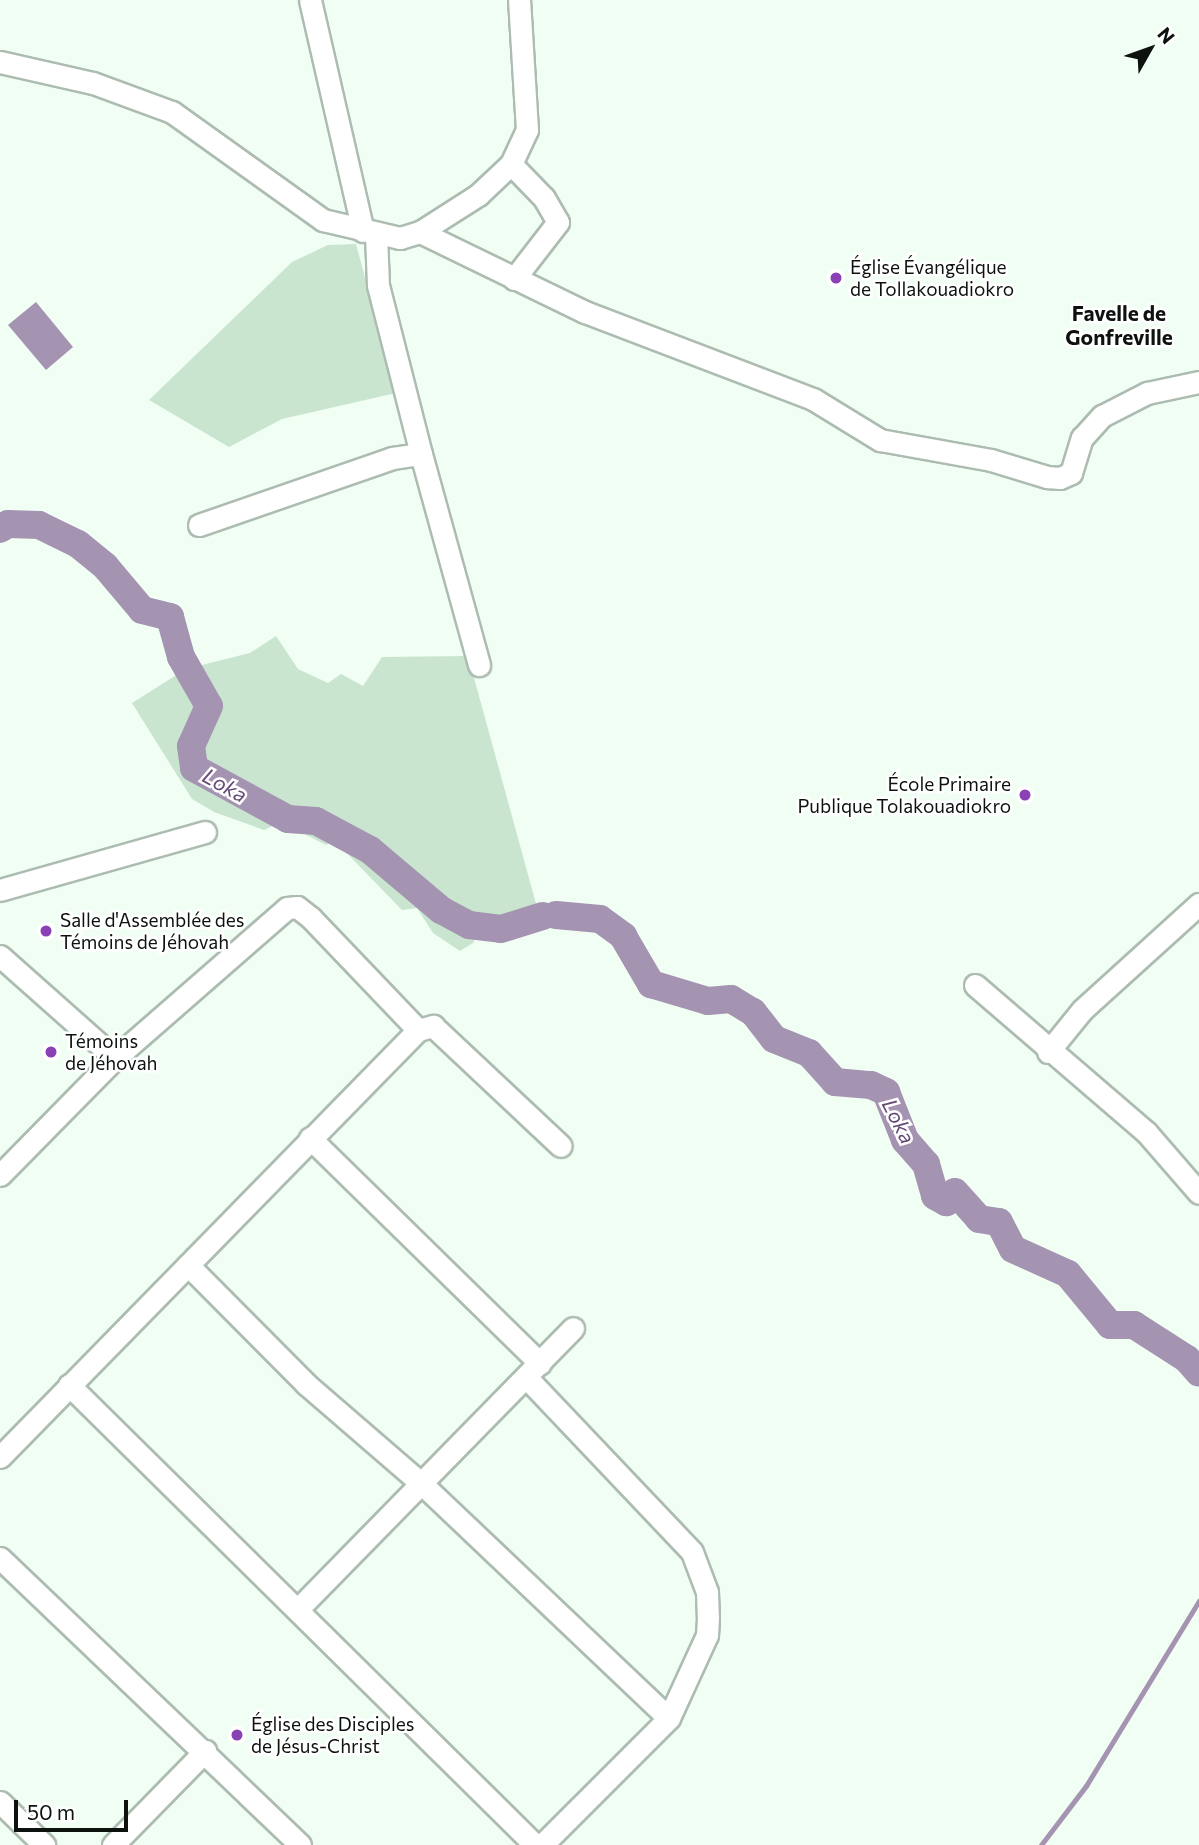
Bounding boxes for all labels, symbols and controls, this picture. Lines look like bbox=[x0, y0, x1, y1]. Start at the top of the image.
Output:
north arrow bbox=[1115, 14, 1185, 84]
text: N bbox=[1153, 22, 1180, 48]
place label: Église Évangélique de Tollakouadiokro bbox=[850, 256, 1014, 300]
marker: Église Évangélique de Tollakouadiokro bbox=[828, 270, 844, 286]
district label: Favelle de Gonfreville bbox=[1065, 300, 1173, 350]
water label: Loka bbox=[198, 763, 252, 807]
place label: École Primaire Publique Tolakouadiokro bbox=[797, 773, 1011, 817]
marker: École Primaire Publique Tolakouadiokro bbox=[1017, 787, 1033, 803]
place label: Salle d'Assemblée des Témoins de Jéhovah bbox=[60, 909, 245, 953]
marker: Salle d'Assemblée des Témoins de Jéhovah bbox=[38, 923, 54, 939]
place label: Témoins de Jéhovah bbox=[65, 1030, 157, 1074]
marker: Témoins de Jéhovah bbox=[43, 1044, 59, 1060]
water label: Loka bbox=[877, 1094, 921, 1148]
place label: Église des Disciples de Jésus-Christ bbox=[251, 1713, 414, 1757]
marker: Église des Disciples de Jésus-Christ bbox=[229, 1727, 245, 1743]
scale bar bbox=[18, 1786, 131, 1830]
text: 50 m bbox=[27, 1799, 75, 1824]

